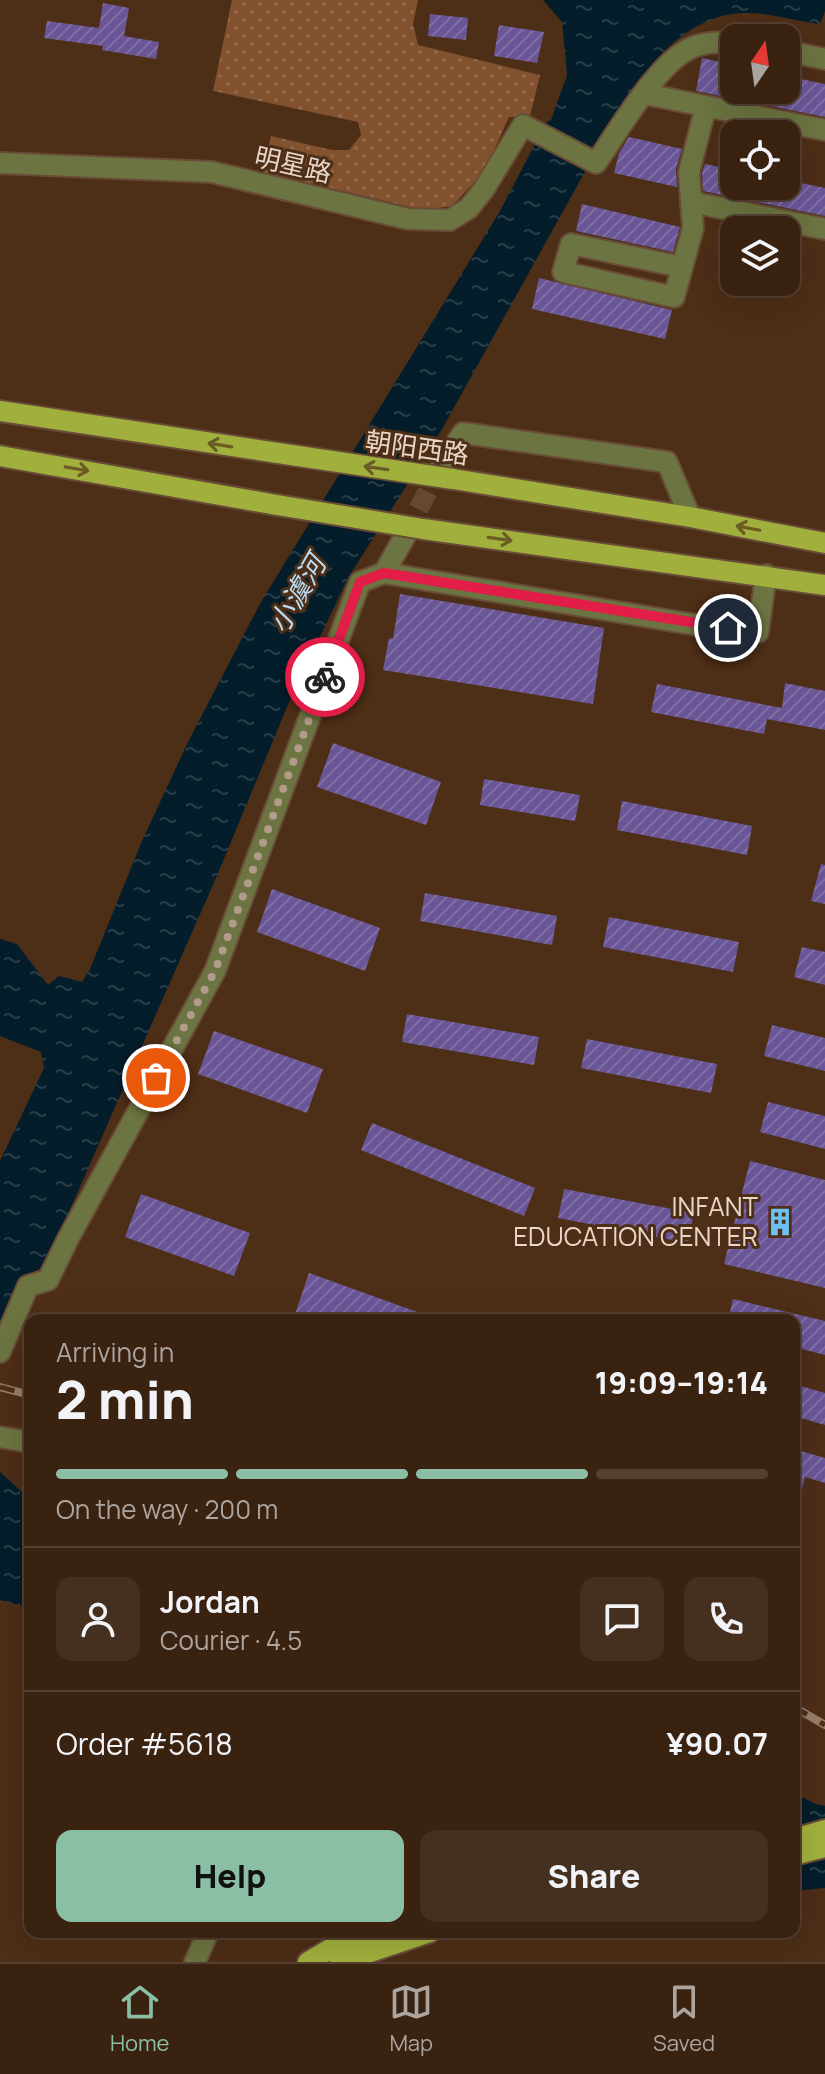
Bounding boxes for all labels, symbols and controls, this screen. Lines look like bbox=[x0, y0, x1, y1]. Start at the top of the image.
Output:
north arrow bbox=[720, 24, 800, 104]
map controls bbox=[720, 24, 800, 296]
button: locate bbox=[720, 120, 800, 200]
street label: 明星路 bbox=[251, 138, 335, 190]
button: layers bbox=[720, 216, 800, 296]
street label: 朝阳西路 bbox=[363, 422, 471, 472]
one-way arrow bbox=[208, 436, 234, 451]
one-way arrow bbox=[363, 460, 389, 475]
one-way arrow bbox=[64, 463, 89, 478]
one-way arrow bbox=[736, 520, 762, 535]
one-way arrow bbox=[487, 532, 512, 547]
water label: 小澞河 bbox=[259, 543, 336, 639]
pin bbox=[694, 594, 762, 662]
icon: home bbox=[706, 606, 750, 650]
courier bbox=[285, 637, 365, 717]
icon: bike bbox=[303, 655, 347, 699]
pin bbox=[122, 1044, 190, 1112]
icon: bag bbox=[134, 1056, 178, 1100]
place label: INFANT EDUCATION CENTER bbox=[513, 1188, 758, 1254]
building icon: INFANT EDUCATION CENTER bbox=[765, 1207, 795, 1237]
text: Arriving in bbox=[56, 1334, 174, 1370]
text: 19:09–19:14 bbox=[595, 1362, 768, 1403]
text: 2 min bbox=[56, 1364, 194, 1435]
text: On the way · 200 m bbox=[56, 1491, 278, 1527]
button: person bbox=[56, 1577, 140, 1661]
button: chat bbox=[580, 1577, 664, 1661]
button: phone bbox=[684, 1577, 768, 1661]
text: Jordan bbox=[160, 1581, 260, 1622]
text: Courier · 4.5 bbox=[160, 1622, 302, 1658]
text: Order #5618 bbox=[56, 1723, 233, 1764]
text: ¥90.07 bbox=[666, 1723, 768, 1764]
button: Help bbox=[56, 1830, 404, 1922]
button: Share bbox=[420, 1830, 768, 1922]
tab: Home bbox=[110, 1980, 169, 2058]
tab: Map bbox=[389, 1980, 433, 2058]
tab: Saved bbox=[653, 1980, 715, 2058]

